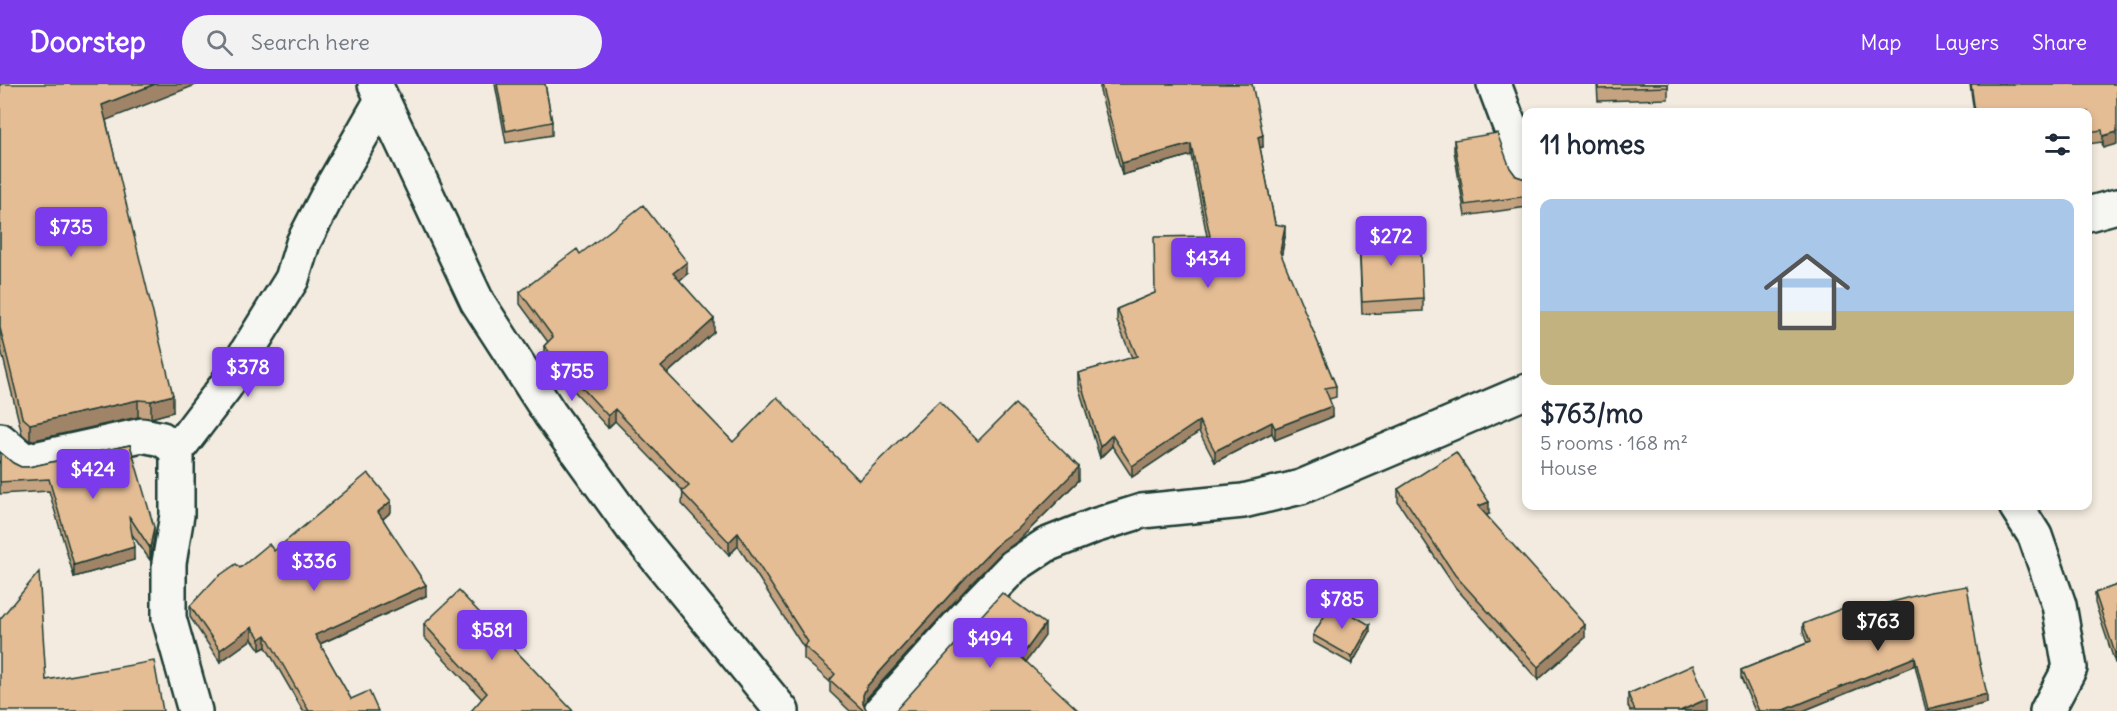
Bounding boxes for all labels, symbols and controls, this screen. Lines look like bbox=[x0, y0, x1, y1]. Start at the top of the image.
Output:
search box bbox=[182, 15, 602, 69]
text: Doorstep bbox=[30, 24, 146, 60]
icon: search bbox=[203, 26, 236, 59]
text: Search here bbox=[251, 28, 370, 56]
text: Map bbox=[1861, 29, 1901, 56]
text: Layers bbox=[1934, 29, 1999, 56]
text: Share bbox=[2032, 29, 2087, 56]
text: 11 homes bbox=[1540, 128, 1645, 161]
icon: filters bbox=[2041, 128, 2074, 161]
pin: $735 bbox=[35, 207, 107, 258]
text: $735 bbox=[49, 214, 93, 239]
pin: $272 bbox=[1355, 216, 1427, 267]
text: $272 bbox=[1370, 223, 1412, 248]
pin: $434 bbox=[1172, 238, 1244, 289]
icon: home bbox=[1753, 238, 1861, 346]
text: $434 bbox=[1185, 245, 1231, 270]
pin: $378 bbox=[212, 347, 284, 398]
pin: $755 bbox=[536, 351, 608, 402]
text: $378 bbox=[226, 354, 270, 379]
text: $755 bbox=[550, 358, 594, 383]
text: $763/mo bbox=[1540, 397, 1643, 430]
text: 5 rooms · 168 m² bbox=[1540, 430, 1688, 455]
pin: $424 bbox=[57, 449, 129, 500]
text: House bbox=[1540, 455, 1597, 480]
text: $424 bbox=[71, 456, 115, 481]
pin: $336 bbox=[278, 541, 350, 592]
text: $336 bbox=[291, 548, 337, 573]
pin: $785 bbox=[1306, 579, 1378, 630]
text: $785 bbox=[1320, 586, 1364, 611]
pin: $763 bbox=[1842, 601, 1914, 652]
text: $763 bbox=[1856, 608, 1900, 633]
pin: $581 bbox=[456, 610, 528, 661]
text: $581 bbox=[471, 617, 513, 642]
pin: $494 bbox=[954, 618, 1026, 669]
text: $494 bbox=[967, 625, 1013, 650]

